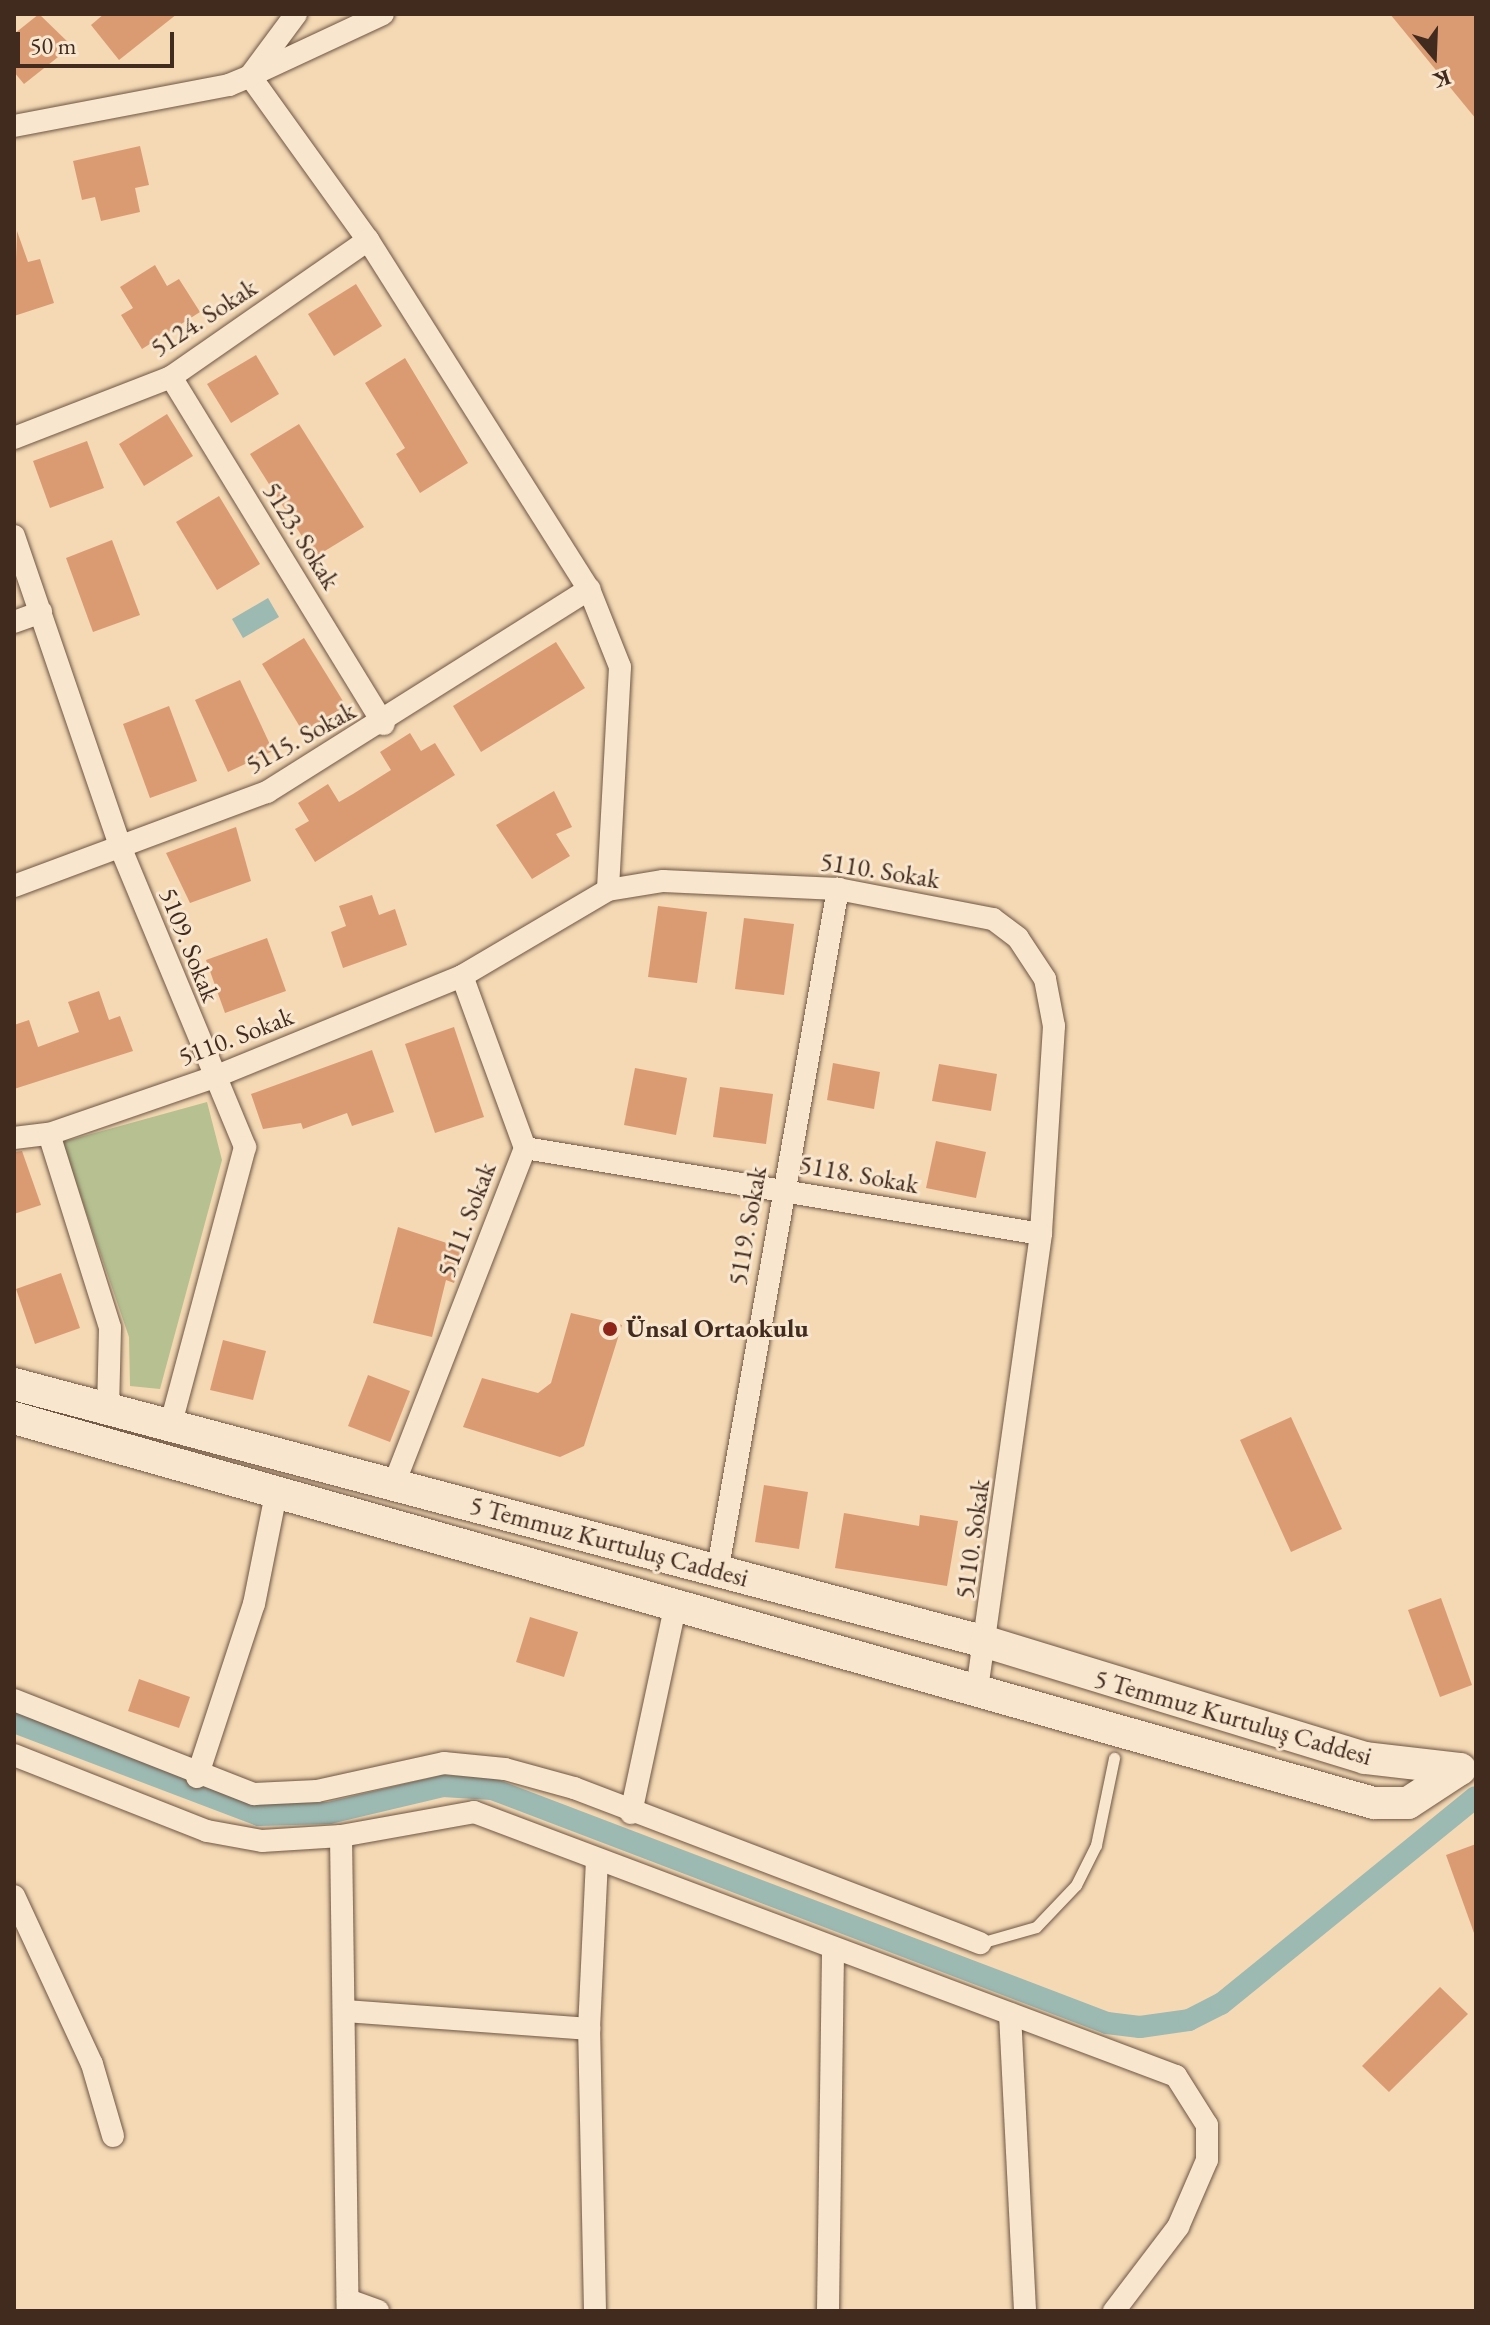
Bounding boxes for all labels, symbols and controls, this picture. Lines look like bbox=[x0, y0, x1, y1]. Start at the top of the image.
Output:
scale bar bbox=[20, 16, 178, 66]
north arrow bbox=[1394, 16, 1474, 96]
text: 50 m bbox=[30, 30, 77, 61]
text: K bbox=[1429, 63, 1455, 96]
street label: 5124. Sokak bbox=[145, 272, 263, 364]
street label: 5123. Sokak bbox=[256, 477, 346, 595]
street label: 5115. Sokak bbox=[241, 695, 361, 781]
street label: 5110. Sokak bbox=[818, 846, 942, 896]
street label: 5109. Sokak bbox=[152, 883, 226, 1007]
street label: 5110. Sokak bbox=[174, 1001, 298, 1073]
street label: 5118. Sokak bbox=[797, 1149, 921, 1201]
street label: 5111. Sokak bbox=[431, 1158, 503, 1282]
street label: 5119. Sokak bbox=[722, 1164, 774, 1288]
place label: Ünsal Ortaokulu bbox=[626, 1313, 808, 1345]
marker: Ünsal Ortaokulu bbox=[601, 1320, 619, 1338]
street label: 5110. Sokak bbox=[949, 1477, 997, 1601]
street label: 5 Temmuz Kurtuluş Caddesi bbox=[466, 1490, 752, 1594]
street label: 5 Temmuz Kurtuluş Caddesi bbox=[1091, 1663, 1375, 1773]

